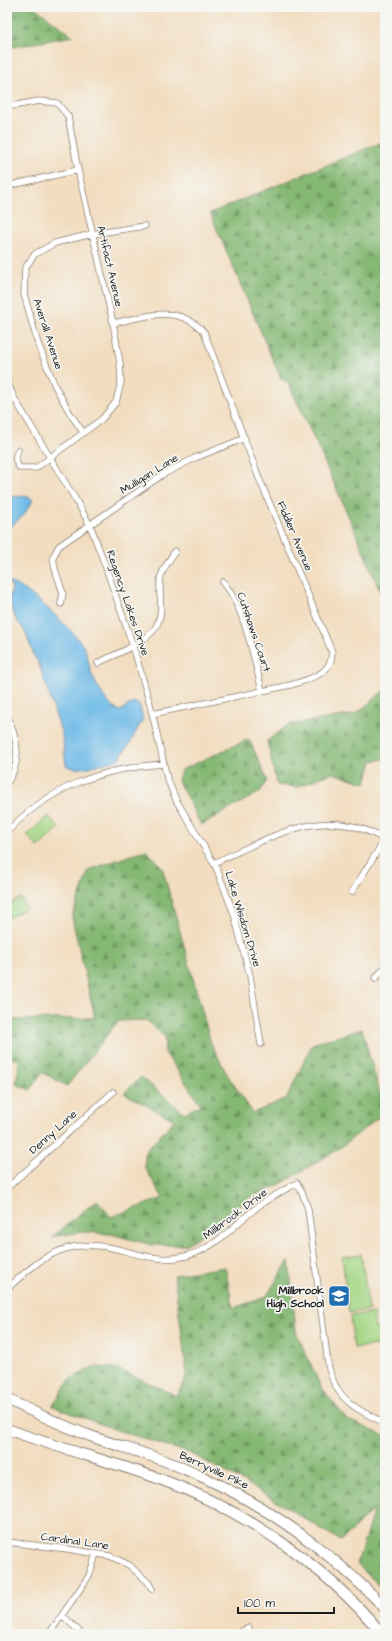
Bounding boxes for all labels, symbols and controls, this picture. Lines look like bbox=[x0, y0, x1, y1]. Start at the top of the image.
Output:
street label: Artifact Avenue bbox=[93, 224, 127, 308]
street label: Averall Avenue bbox=[29, 297, 67, 372]
street label: Mulligan Lane bbox=[117, 450, 181, 499]
street label: Fiddler Avenue bbox=[274, 499, 316, 573]
street label: Regency Lakes Drive bbox=[102, 548, 153, 658]
street label: Cutshaws Court bbox=[233, 590, 275, 674]
street label: Lake Wisdom Drive bbox=[221, 869, 265, 969]
street label: Denny Lane bbox=[26, 1107, 81, 1158]
street label: Millbrook Drive bbox=[200, 1185, 270, 1243]
place label: Millbrook High School bbox=[266, 1283, 324, 1313]
school or university icon: Millbrook High School bbox=[326, 1283, 352, 1309]
street label: Berryville Pike bbox=[177, 1447, 251, 1493]
street label: Cardinal Lane bbox=[40, 1529, 110, 1553]
scale bar bbox=[238, 1589, 334, 1615]
text: 100 m bbox=[244, 1595, 275, 1612]

